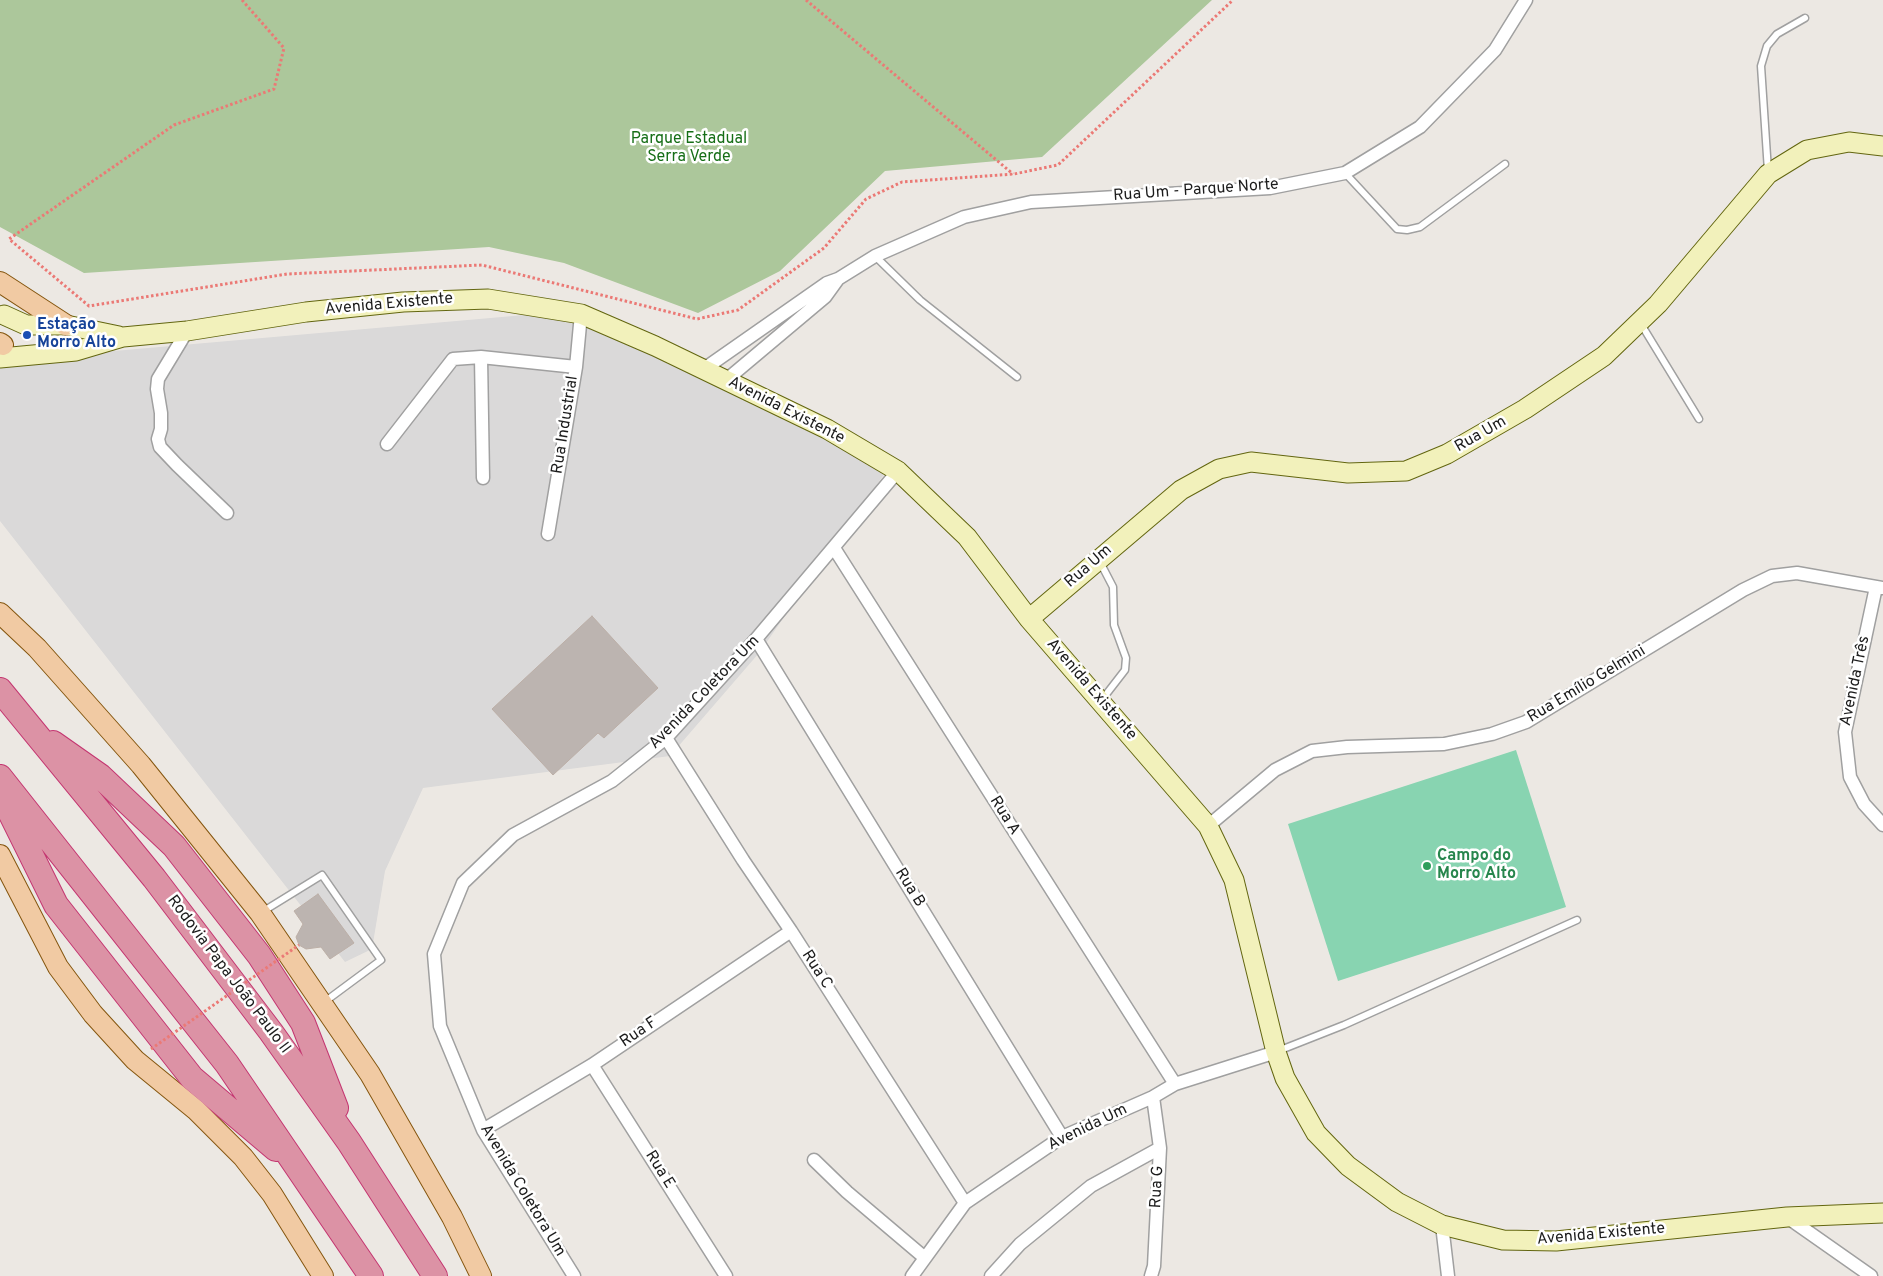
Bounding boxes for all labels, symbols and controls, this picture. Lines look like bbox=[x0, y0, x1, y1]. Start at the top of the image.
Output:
park label: Parque Estadual Serra Verde bbox=[631, 130, 747, 168]
street label: Rua Um - Parque Norte bbox=[1113, 176, 1279, 206]
street label: Avenida Existente bbox=[324, 290, 454, 320]
place label: Estação Morro Alto bbox=[37, 316, 116, 354]
marker: Estação Morro Alto bbox=[21, 329, 33, 341]
street label: Avenida Existente bbox=[724, 373, 848, 449]
street label: Rua Industrial bbox=[549, 375, 583, 475]
street label: Rua Um bbox=[1452, 413, 1510, 457]
street label: Rua Um bbox=[1061, 541, 1117, 593]
street label: Avenida Coletora Um bbox=[646, 632, 764, 754]
street label: Avenida Três bbox=[1837, 634, 1875, 728]
street label: Avenida Existente bbox=[1042, 635, 1140, 745]
street label: Rua Emílio Gelmini bbox=[1525, 642, 1649, 728]
street label: Rua A bbox=[985, 793, 1023, 839]
place label: Campo do Morro Alto bbox=[1437, 847, 1516, 885]
marker: Campo do Morro Alto bbox=[1421, 860, 1433, 872]
street label: Rua B bbox=[890, 865, 928, 911]
street label: Rodovia Papa João Paulo II bbox=[162, 892, 294, 1058]
street label: Rua C bbox=[796, 947, 836, 993]
street label: Rua F bbox=[617, 1014, 661, 1052]
street label: Avenida Um bbox=[1045, 1101, 1131, 1155]
street label: Avenida Coletora Um bbox=[475, 1122, 569, 1260]
street label: Rua E bbox=[640, 1147, 678, 1193]
street label: Rua G bbox=[1147, 1165, 1169, 1209]
street label: Avenida Existente bbox=[1536, 1220, 1666, 1250]

